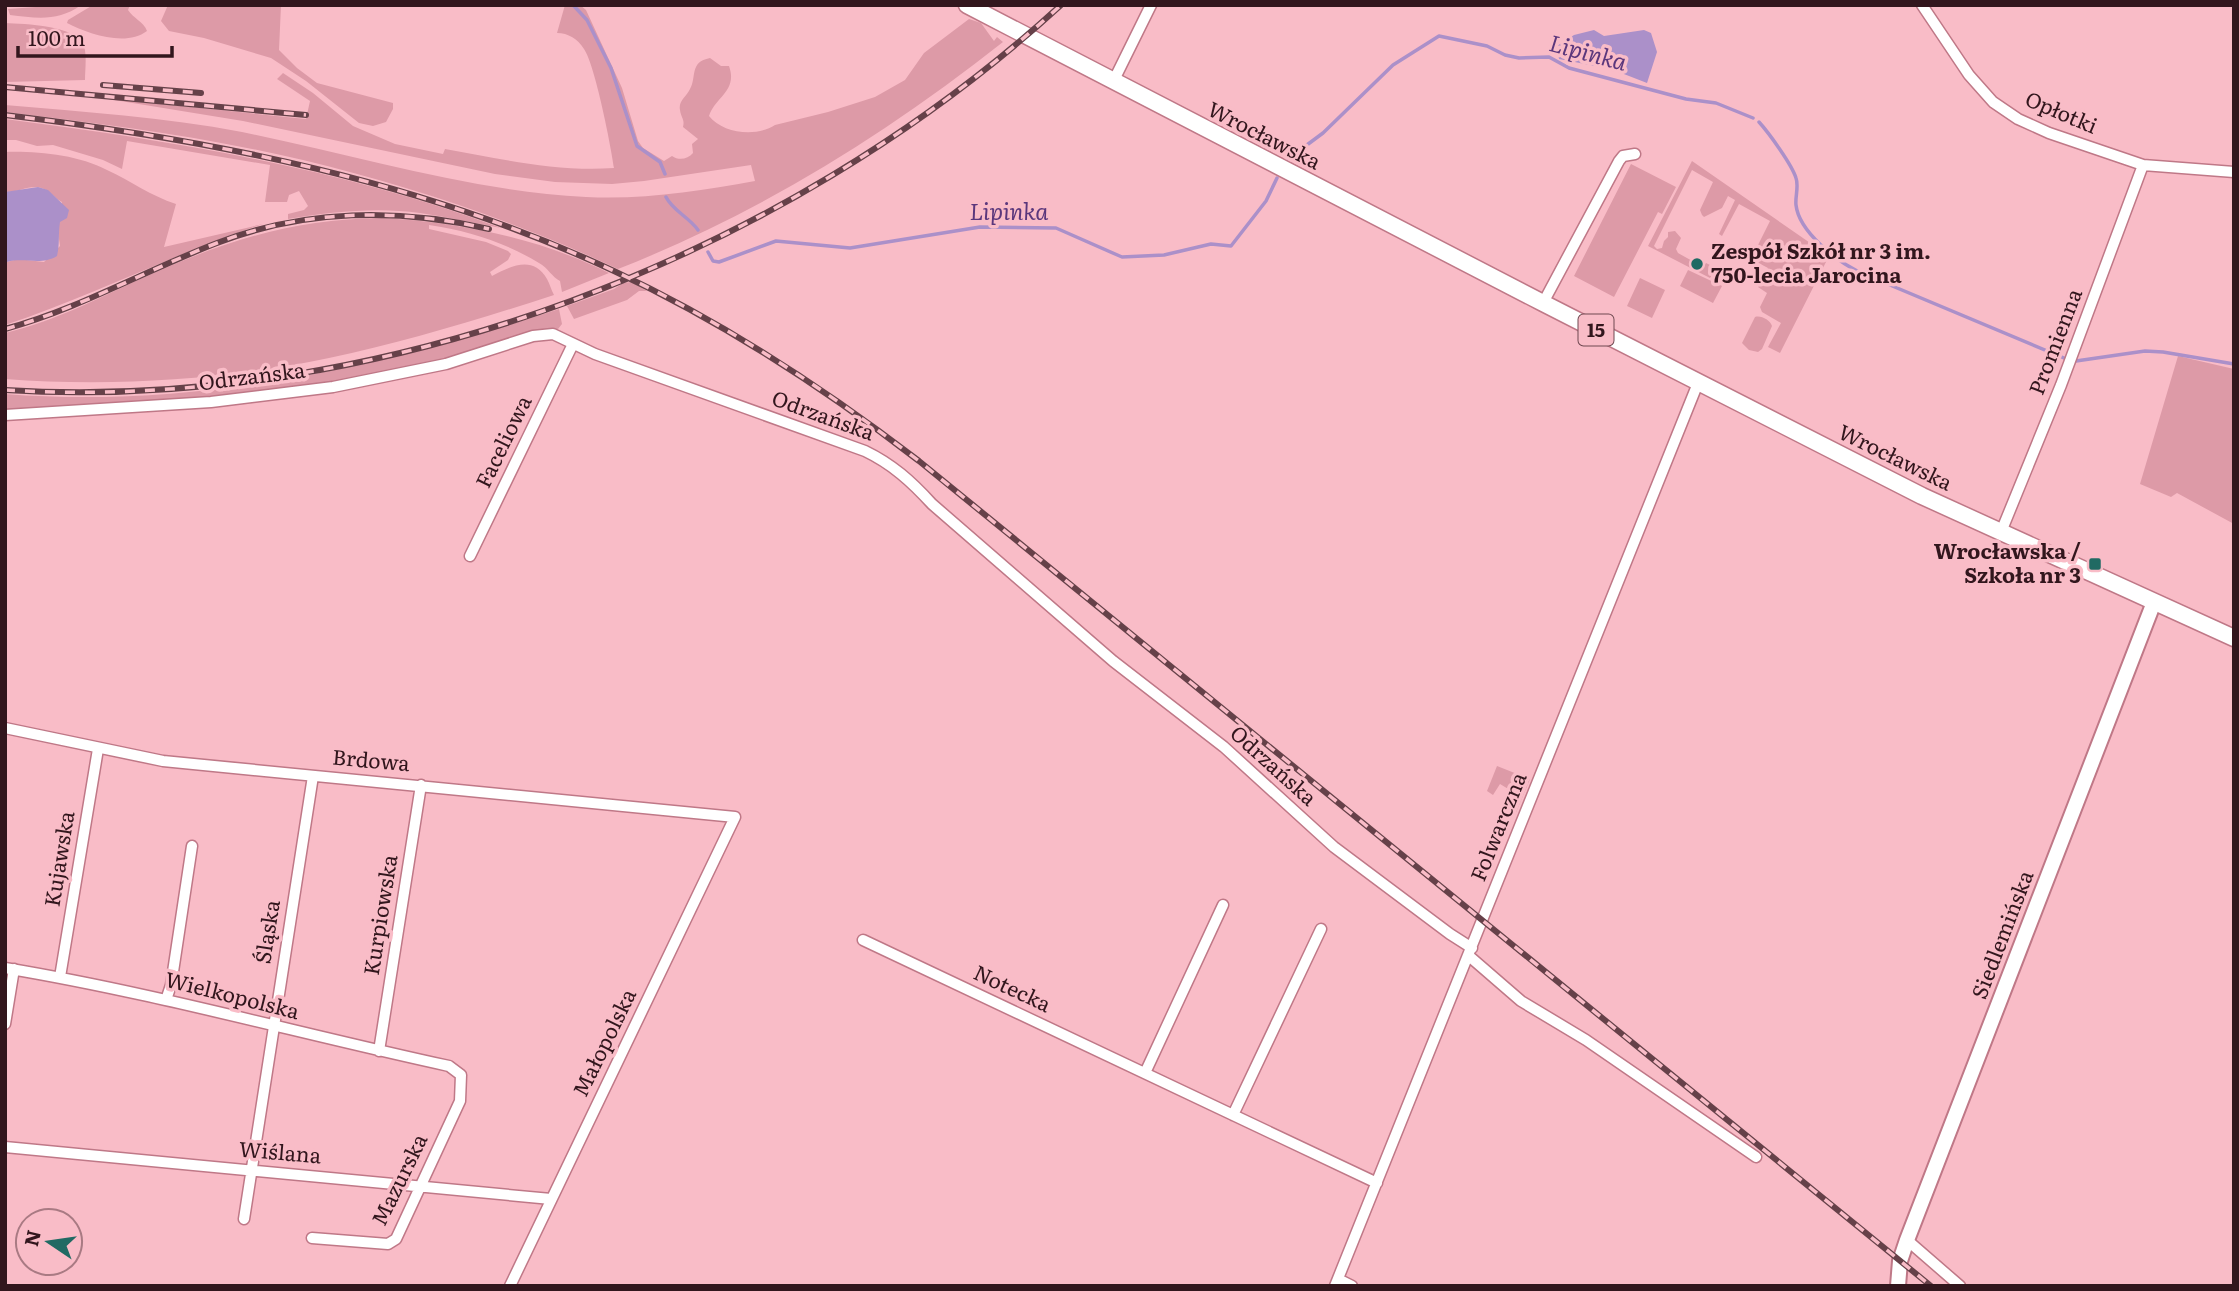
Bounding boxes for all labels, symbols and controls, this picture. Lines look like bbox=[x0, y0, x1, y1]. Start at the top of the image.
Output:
scale bar bbox=[18, 14, 172, 58]
text: 100 m bbox=[28, 21, 85, 52]
water label: Lipinka bbox=[1546, 24, 1631, 78]
street label: Opłotki bbox=[2021, 82, 2103, 140]
street label: Wrocławska bbox=[1203, 92, 1328, 176]
water label: Lipinka bbox=[970, 193, 1048, 227]
place label: Zespół Szkół nr 3 im. 750-lecia Jarocina bbox=[1711, 234, 1931, 289]
marker: Zespół Szkół nr 3 im. 750-lecia Jarocina bbox=[1689, 256, 1705, 272]
street label: Promienna bbox=[2019, 283, 2088, 399]
road number: 15 bbox=[1578, 314, 1614, 346]
street label: Odrzańska bbox=[197, 353, 307, 396]
street label: Odrzańska bbox=[768, 381, 880, 447]
street label: Faceliowa bbox=[466, 389, 538, 492]
street label: Wrocławska bbox=[1834, 415, 1959, 497]
place label: Wrocławska / Szkoła nr 3 bbox=[1934, 534, 2081, 589]
marker: Wrocławska / Szkoła nr 3 bbox=[2087, 556, 2103, 572]
street label: Odrzańska bbox=[1224, 717, 1325, 812]
street label: Brdowa bbox=[331, 740, 412, 777]
street label: Folwarczna bbox=[1461, 766, 1533, 885]
street label: Kujawska bbox=[35, 808, 80, 909]
street label: Kurpiowska bbox=[354, 851, 403, 977]
street label: Siedlemińska bbox=[1962, 865, 2040, 1003]
street label: Śląska bbox=[245, 897, 286, 966]
street label: Notecka bbox=[969, 955, 1057, 1018]
street label: Wielkopolska bbox=[162, 962, 304, 1025]
street label: Małopolska bbox=[563, 982, 643, 1101]
street label: Mazurska bbox=[362, 1127, 434, 1230]
street label: Wiślana bbox=[238, 1131, 323, 1170]
north arrow bbox=[14, 1207, 84, 1277]
text: N bbox=[16, 1227, 47, 1249]

